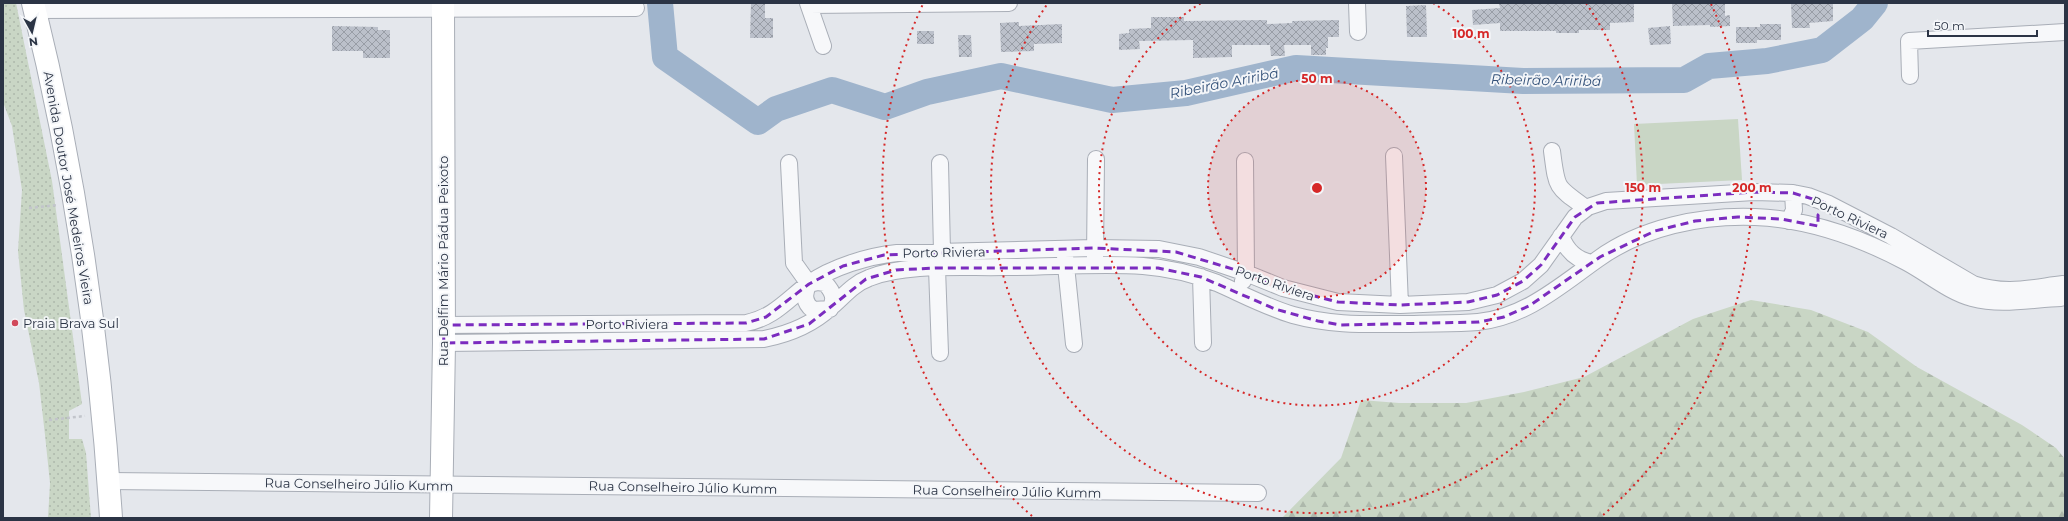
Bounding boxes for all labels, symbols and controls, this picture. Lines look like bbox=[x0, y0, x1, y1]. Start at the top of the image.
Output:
north arrow bbox=[12, 12, 52, 52]
scale bar bbox=[1928, 12, 2037, 38]
text: 50 m bbox=[1934, 18, 1965, 33]
text: 100 m bbox=[1453, 26, 1489, 41]
text: N bbox=[28, 34, 39, 49]
water label: Ribeirão Ariribá bbox=[1168, 64, 1280, 102]
street label: Avenida Doutor José Medeiros Vieira bbox=[41, 70, 97, 306]
water label: Ribeirão Ariribá bbox=[1491, 70, 1601, 90]
text: 50 m bbox=[1301, 71, 1333, 86]
street label: Rua Delfim Mário Pádua Peixoto bbox=[435, 156, 451, 366]
text: 150 m bbox=[1625, 180, 1661, 195]
text: 200 m bbox=[1732, 180, 1772, 195]
centre of rings bbox=[1310, 181, 1324, 195]
street label: Porto Riviera bbox=[1809, 192, 1891, 242]
street label: Porto Riviera bbox=[902, 243, 986, 261]
street label: Porto Riviera bbox=[1233, 262, 1317, 304]
place label: Praia Brava Sul bbox=[23, 315, 119, 331]
street label: Porto Riviera bbox=[586, 316, 668, 332]
marker: Praia Brava Sul bbox=[10, 318, 20, 328]
street label: Rua Conselheiro Júlio Kumm bbox=[265, 474, 453, 494]
street label: Rua Conselheiro Júlio Kumm bbox=[589, 477, 777, 497]
street label: Rua Conselheiro Júlio Kumm bbox=[913, 481, 1101, 501]

